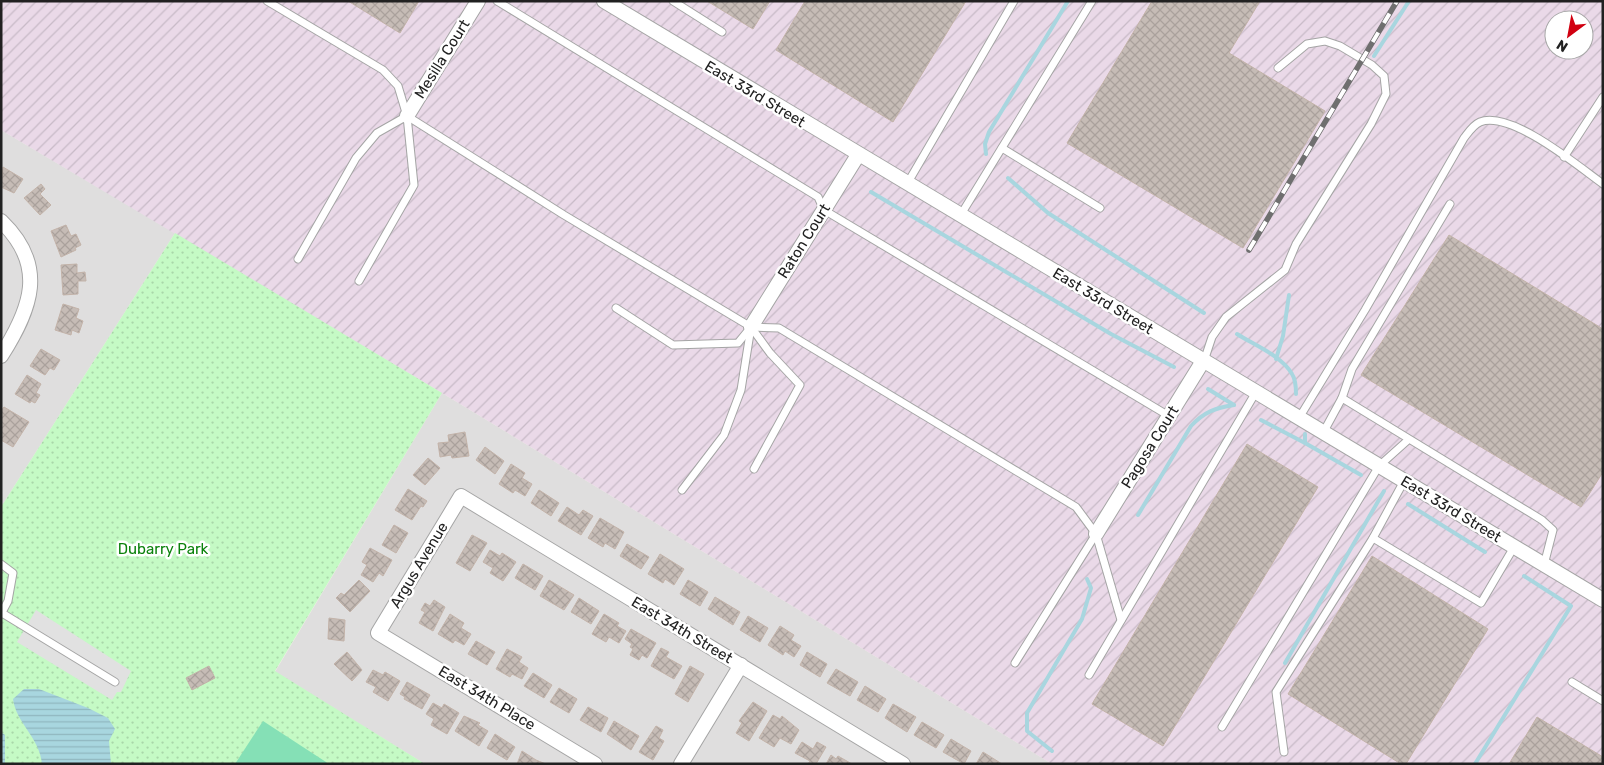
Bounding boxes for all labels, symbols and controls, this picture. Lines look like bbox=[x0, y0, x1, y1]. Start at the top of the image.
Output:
north arrow bbox=[1544, 10, 1594, 60]
street label: Mesilla Court bbox=[411, 16, 474, 102]
text: N bbox=[1554, 36, 1571, 55]
street label: East 33rd Street bbox=[701, 57, 809, 131]
street label: Raton Court bbox=[774, 200, 834, 282]
street label: East 33rd Street bbox=[1049, 264, 1157, 338]
street label: Pagosa Court bbox=[1117, 402, 1183, 492]
street label: East 33rd Street bbox=[1397, 472, 1505, 546]
street label: Argus Avenue bbox=[386, 519, 452, 611]
park label: Dubarry Park bbox=[118, 540, 209, 558]
street label: East 34th Street bbox=[628, 593, 736, 667]
street label: East 34th Place bbox=[435, 662, 539, 734]

